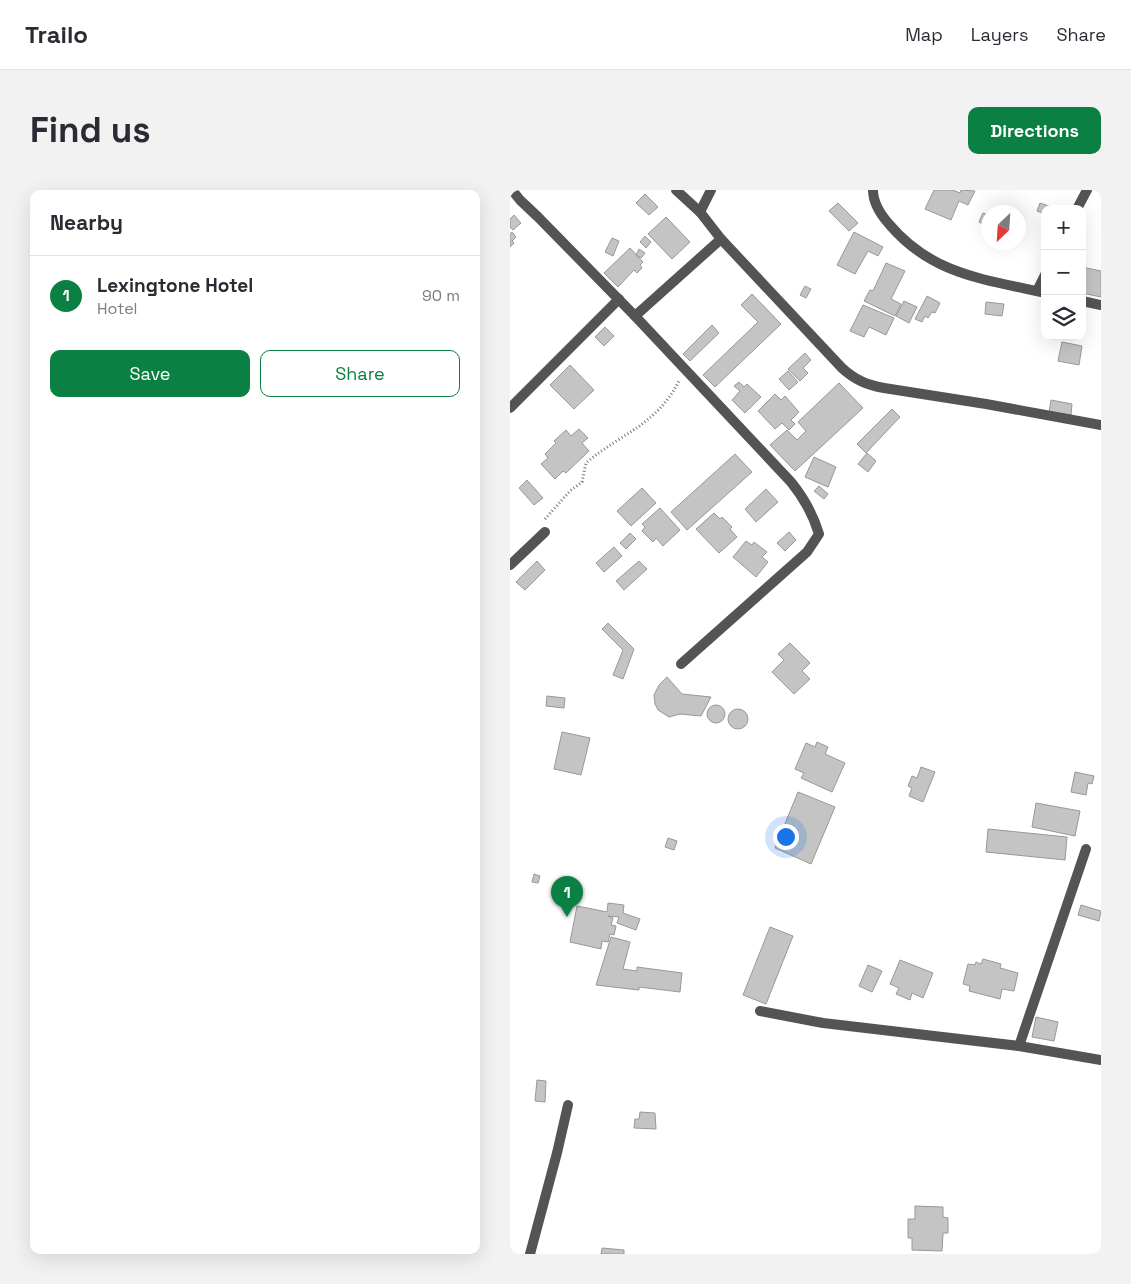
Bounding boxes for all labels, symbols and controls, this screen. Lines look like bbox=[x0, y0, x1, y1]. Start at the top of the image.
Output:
text: Trailo bbox=[25, 19, 88, 50]
text: Map bbox=[905, 23, 943, 46]
text: Layers bbox=[971, 23, 1028, 46]
text: Share bbox=[1056, 23, 1106, 46]
button: Directions bbox=[968, 107, 1101, 154]
text: Find us bbox=[30, 108, 151, 152]
north arrow bbox=[981, 205, 1026, 250]
map controls bbox=[1041, 205, 1086, 340]
button: + bbox=[1041, 205, 1086, 250]
text: Nearby bbox=[50, 209, 123, 236]
button: − bbox=[1041, 250, 1086, 295]
text: Lexingtone Hotel bbox=[97, 273, 253, 298]
text: 1 bbox=[62, 285, 70, 306]
text: 90 m bbox=[422, 285, 460, 306]
button: layers bbox=[1041, 295, 1086, 340]
text: Hotel bbox=[97, 298, 138, 319]
button: Save bbox=[50, 350, 250, 397]
button: Share bbox=[260, 350, 460, 397]
your location bbox=[773, 824, 799, 850]
pin: 1 bbox=[551, 876, 583, 917]

